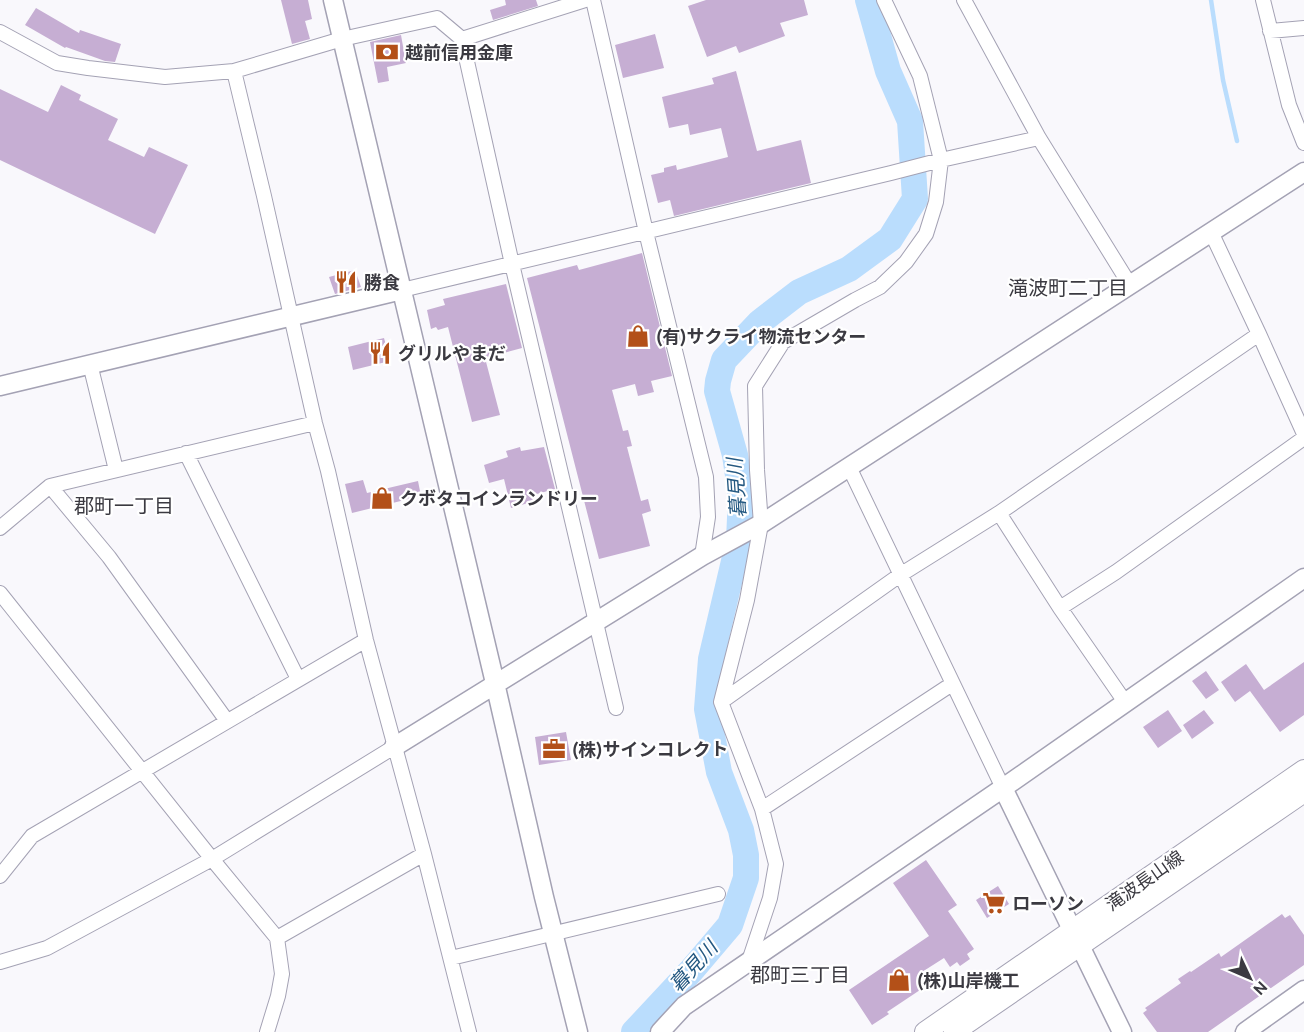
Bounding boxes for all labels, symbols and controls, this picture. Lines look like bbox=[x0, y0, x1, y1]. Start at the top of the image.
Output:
bank icon: 越前信用金庫 bbox=[374, 39, 400, 65]
place label: 越前信用金庫 bbox=[405, 42, 513, 62]
restaurant icon: 勝食 bbox=[333, 269, 359, 295]
place label: 勝食 bbox=[364, 272, 400, 292]
district label: 滝波町二丁目 bbox=[1008, 276, 1128, 299]
shop icon: (有)サクライ物流センター bbox=[625, 323, 651, 349]
place label: (有)サクライ物流センター bbox=[656, 326, 866, 347]
restaurant icon: グリルやまだ bbox=[367, 340, 393, 366]
place label: グリルやまだ bbox=[398, 343, 506, 363]
water label: 暮見川 bbox=[722, 455, 750, 519]
shop icon: クボタコインランドリー bbox=[369, 485, 395, 511]
place label: クボタコインランドリー bbox=[400, 488, 598, 508]
district label: 郡町一丁目 bbox=[74, 494, 174, 517]
office icon: (株)サインコレクト bbox=[541, 736, 567, 762]
place label: (株)サインコレクト bbox=[572, 739, 728, 760]
street label: 滝波長山線 bbox=[1101, 846, 1187, 914]
supermarket icon: ローソン bbox=[981, 890, 1007, 916]
place label: ローソン bbox=[1012, 893, 1084, 913]
water label: 暮見川 bbox=[664, 935, 723, 996]
north arrow bbox=[1220, 948, 1280, 1008]
district label: 郡町三丁目 bbox=[750, 963, 850, 986]
shop icon: (株)山岸機工 bbox=[886, 967, 912, 993]
place label: (株)山岸機工 bbox=[917, 970, 1019, 991]
text: N bbox=[1250, 978, 1271, 999]

